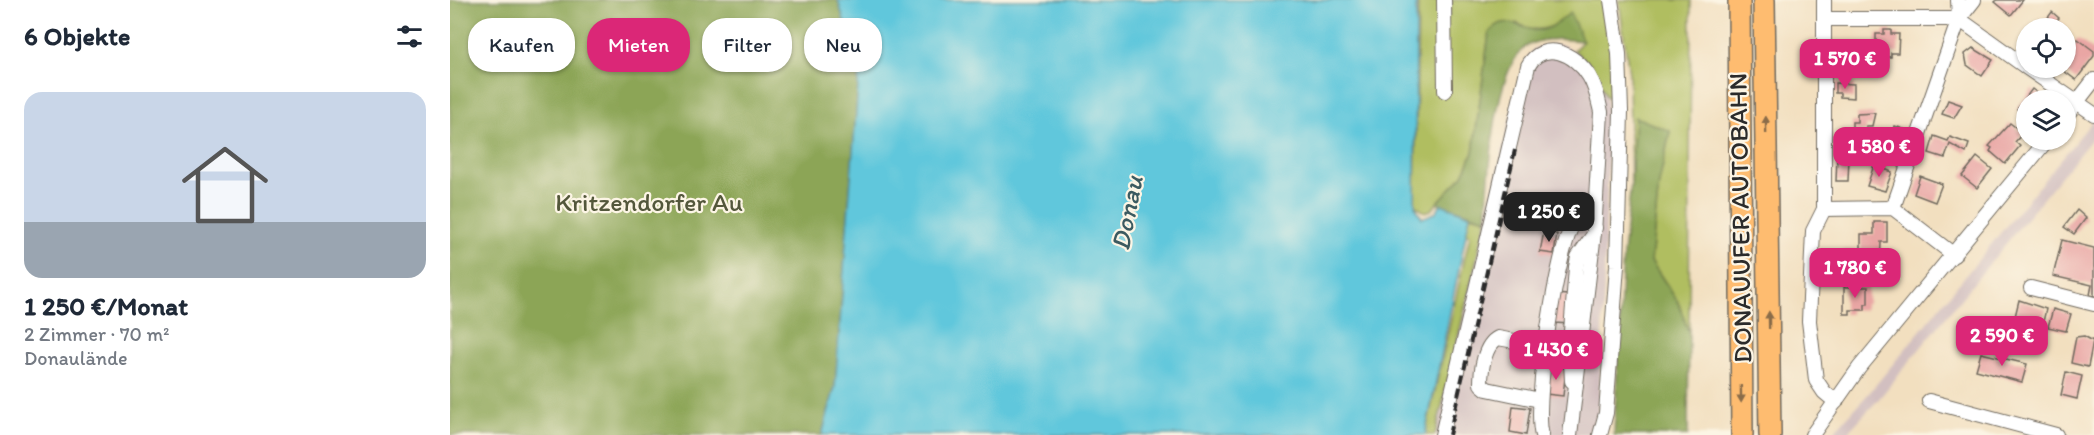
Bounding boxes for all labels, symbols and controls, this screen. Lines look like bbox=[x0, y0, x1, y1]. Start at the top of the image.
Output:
chip: Kaufen bbox=[468, 18, 575, 72]
chip: Mieten bbox=[587, 18, 690, 72]
chip: Filter bbox=[702, 18, 792, 72]
chip: Neu bbox=[804, 18, 882, 72]
map controls bbox=[2016, 18, 2076, 150]
button: locate bbox=[2016, 18, 2076, 78]
text: 6 Objekte bbox=[24, 20, 130, 52]
icon: filters bbox=[393, 20, 426, 53]
pin: 1 570 € bbox=[1790, 39, 1900, 90]
text: 1 570 € bbox=[1814, 46, 1876, 70]
street label: DONAUUFER AUTOBAHN bbox=[1721, 72, 1759, 364]
button: layers bbox=[2016, 90, 2076, 150]
one-way arrow bbox=[1761, 115, 1771, 134]
pin: 1 580 € bbox=[1824, 127, 1934, 178]
icon: home bbox=[171, 131, 279, 239]
text: 1 580 € bbox=[1847, 134, 1911, 158]
water label: Donau bbox=[1103, 172, 1150, 253]
park label: Kritzendorfer Au bbox=[555, 186, 743, 218]
pin: 1 250 € bbox=[1494, 192, 1604, 243]
text: 1 250 € bbox=[1517, 199, 1581, 223]
pin: 1 780 € bbox=[1800, 248, 1910, 299]
text: 1 780 € bbox=[1824, 255, 1886, 279]
text: 1 250 €/Monat bbox=[24, 290, 188, 322]
one-way arrow bbox=[1764, 310, 1774, 329]
pin: 2 590 € bbox=[1947, 316, 2057, 367]
text: 2 Zimmer · 70 m² bbox=[24, 322, 169, 346]
text: 2 590 € bbox=[1970, 323, 2034, 347]
pin: 1 430 € bbox=[1501, 330, 1611, 381]
text: 1 430 € bbox=[1524, 337, 1588, 361]
text: Donaulände bbox=[24, 346, 128, 370]
one-way arrow bbox=[1737, 385, 1746, 404]

